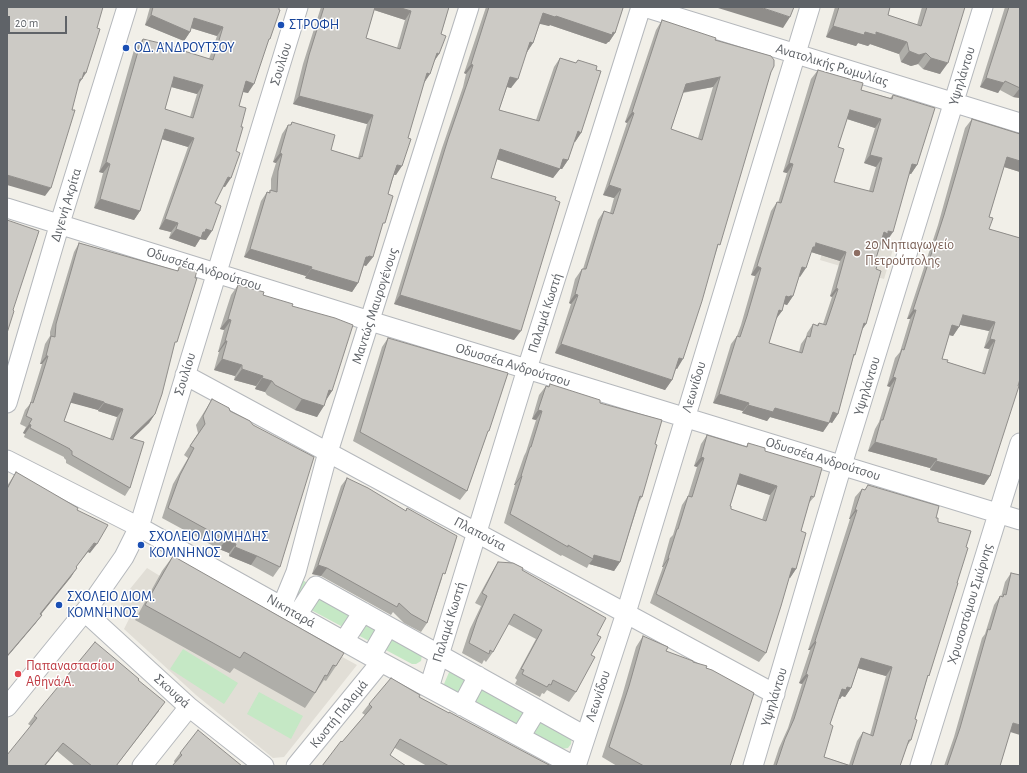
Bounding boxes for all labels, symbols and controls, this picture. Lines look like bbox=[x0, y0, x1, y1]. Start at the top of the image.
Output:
scale bar bbox=[10, 8, 69, 34]
text: 20 m bbox=[15, 17, 38, 29]
place label: ΣΤΡΟΦΗ bbox=[289, 17, 339, 33]
marker: ΣΤΡΟΦΗ bbox=[276, 20, 286, 30]
place label: ΟΔ. ΑΝΔΡΟΥΤΣΟΥ bbox=[134, 40, 235, 56]
street label: Ανατολικής Ρωμυλίας bbox=[774, 40, 890, 90]
street label: Σουλίου bbox=[267, 41, 295, 87]
marker: ΟΔ. ΑΝΔΡΟΥΤΣΟΥ bbox=[121, 43, 131, 53]
street label: Υψηλάντου bbox=[945, 45, 979, 107]
street label: Διγενή Ακρίτα bbox=[47, 166, 85, 244]
place label: 20 Νηπιαγωγείο Πετρούπολης bbox=[865, 237, 954, 270]
street label: Οδυσσέα Ανδρούτσου bbox=[145, 244, 263, 294]
street label: Μαντώς Μαυρογένους bbox=[348, 246, 402, 366]
marker: 20 Νηπιαγωγείο Πετρούπολης bbox=[852, 248, 862, 258]
street label: Παλαμά Κωστή bbox=[524, 271, 566, 355]
street label: Οδυσσέα Ανδρούτσου bbox=[454, 340, 572, 390]
street label: Σουλίου bbox=[171, 351, 199, 397]
street label: Υψηλάντου bbox=[850, 355, 884, 417]
street label: Λεωνίδου bbox=[678, 359, 710, 415]
street label: Οδυσσέα Ανδρούτσου bbox=[764, 434, 882, 484]
street label: Πλαπούτα bbox=[451, 513, 509, 555]
place label: ΣΧΟΛΕΙΟ ΔΙΟΜΗΔΗΣ ΚΟΜΝΗΝΟΣ bbox=[149, 529, 268, 562]
marker: ΣΧΟΛΕΙΟ ΔΙΟΜΗΔΗΣ ΚΟΜΝΗΝΟΣ bbox=[136, 540, 146, 550]
street label: Χρυσοστόμου Σμύρνης bbox=[944, 542, 996, 666]
street label: Παλαμά Κωστή bbox=[429, 580, 469, 664]
place label: ΣΧΟΛΕΙΟ ΔΙΟΜ. ΚΟΜΝΗΝΟΣ bbox=[67, 589, 155, 622]
street label: Νικηταρά bbox=[264, 590, 318, 632]
marker: ΣΧΟΛΕΙΟ ΔΙΟΜ. ΚΟΜΝΗΝΟΣ bbox=[54, 600, 64, 610]
place label: Παπαναστασίου Αθηνά Α. bbox=[26, 658, 115, 690]
street label: Υψηλάντου bbox=[757, 666, 791, 728]
street label: Λεωνίδου bbox=[582, 668, 614, 724]
marker: Παπαναστασίου Αθηνά Α. bbox=[13, 669, 23, 679]
street label: Σκουφά bbox=[150, 670, 194, 712]
street label: Κωστή Παλαμά bbox=[306, 676, 372, 752]

